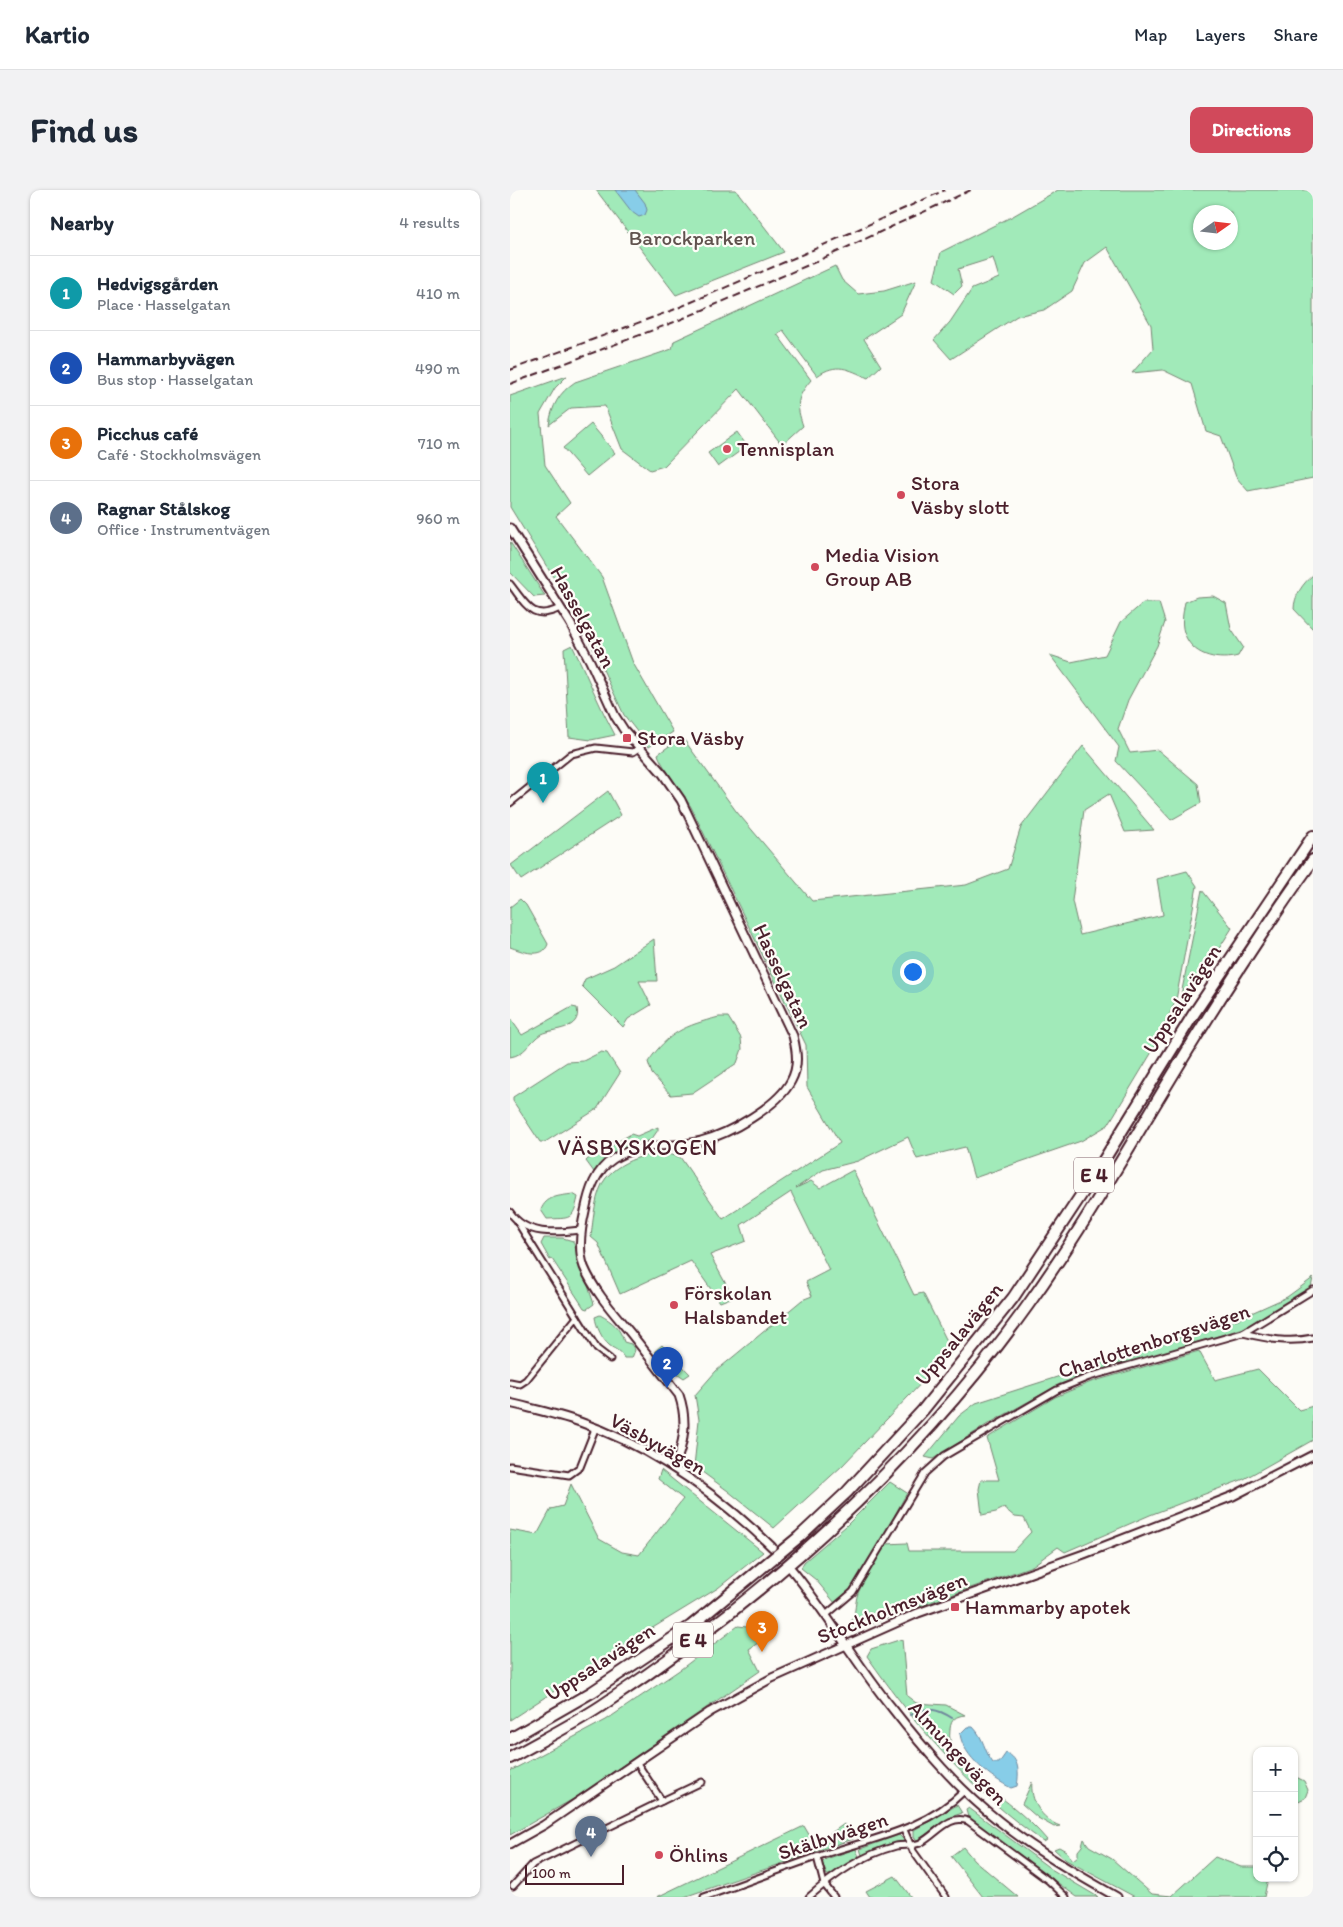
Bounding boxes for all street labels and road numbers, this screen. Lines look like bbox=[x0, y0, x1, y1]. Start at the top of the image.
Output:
street label: Hasselgatan bbox=[545, 562, 622, 672]
street label: Hasselgatan bbox=[748, 920, 819, 1032]
street label: Uppsalavägen bbox=[1137, 939, 1226, 1058]
road number: E 4 bbox=[1074, 1158, 1114, 1192]
street label: Uppsalavägen bbox=[909, 1277, 1008, 1390]
street label: Charlottenborgsvägen bbox=[1055, 1298, 1253, 1383]
street label: Väsbyvägen bbox=[606, 1407, 711, 1480]
street label: Stockholmsvägen bbox=[813, 1566, 970, 1649]
street label: Uppsalavägen bbox=[540, 1617, 659, 1706]
road number: E 4 bbox=[673, 1622, 713, 1658]
street label: Almungevägen bbox=[904, 1695, 1013, 1810]
street label: Skälbyvägen bbox=[775, 1806, 891, 1865]

